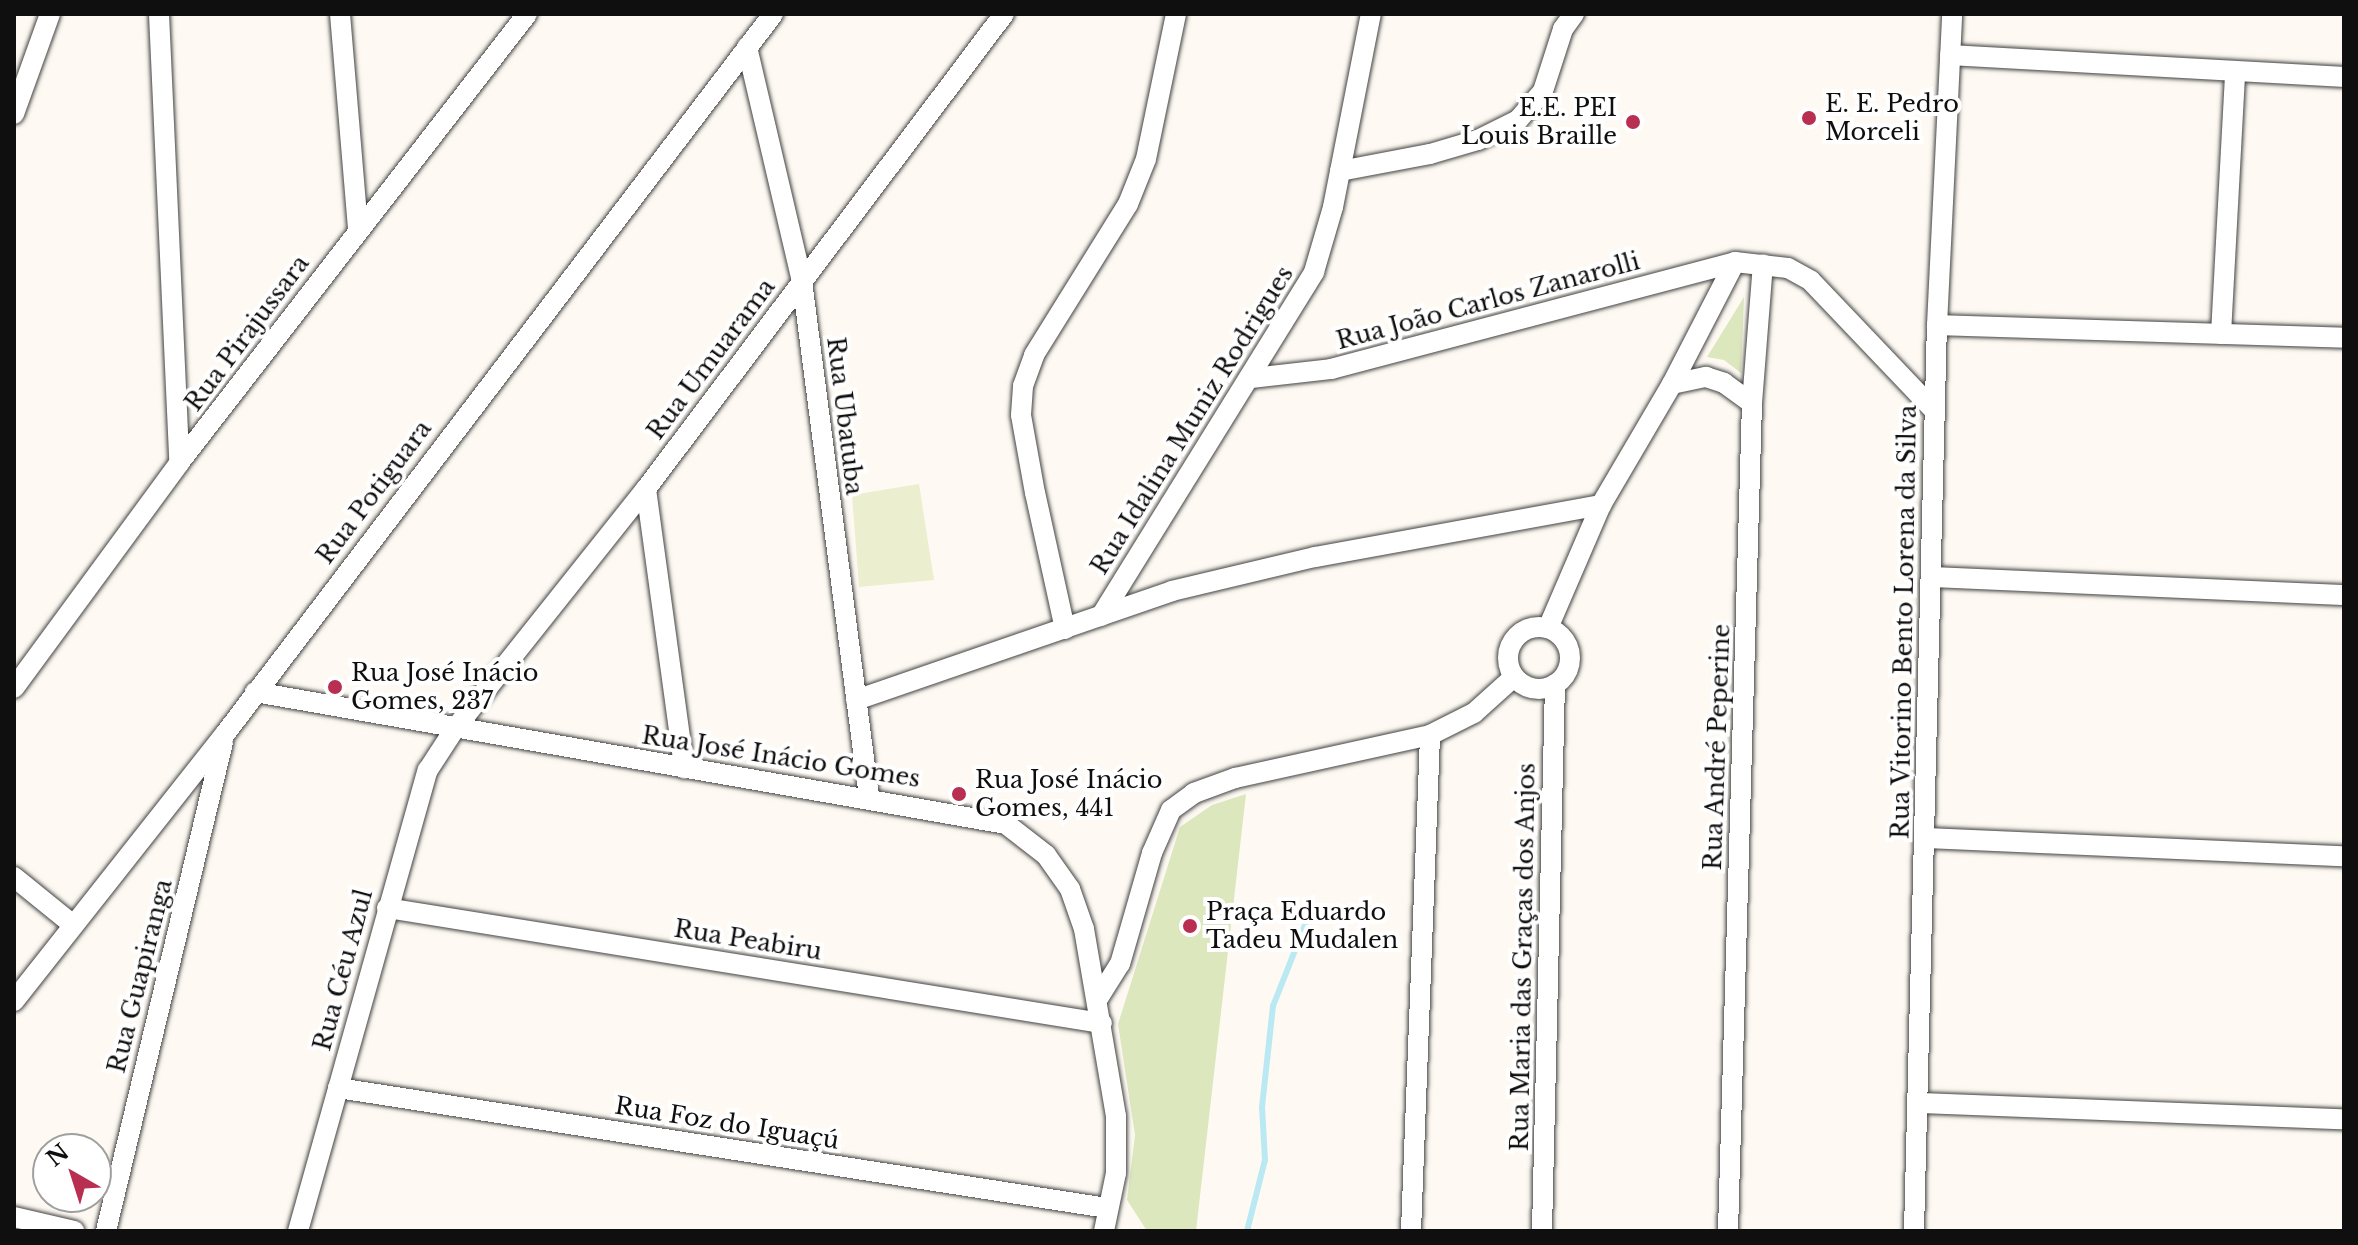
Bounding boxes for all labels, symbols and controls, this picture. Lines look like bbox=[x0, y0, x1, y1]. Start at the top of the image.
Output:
place label: E. E. Pedro Morceli bbox=[1825, 90, 1959, 146]
place label: E.E. PEI Louis Braille bbox=[1461, 94, 1617, 150]
marker: E. E. Pedro Morceli bbox=[1800, 109, 1818, 127]
marker: E.E. PEI Louis Braille bbox=[1624, 113, 1642, 131]
street label: Rua João Carlos Zanarolli bbox=[1333, 247, 1643, 355]
street label: Rua Pirajussara bbox=[179, 249, 315, 417]
street label: Rua Idalina Muniz Rodrigues bbox=[1085, 260, 1299, 580]
street label: Rua Umuarama bbox=[641, 273, 781, 445]
street label: Rua Ubatuba bbox=[821, 335, 869, 497]
street label: Rua Vitorino Bento Lorena da Silva bbox=[1886, 404, 1922, 840]
street label: Rua Potiguara bbox=[311, 414, 437, 570]
street label: Rua André Peperine bbox=[1698, 623, 1736, 871]
place label: Rua José Inácio Gomes, 237 bbox=[351, 659, 539, 715]
marker: Rua José Inácio Gomes, 237 bbox=[326, 678, 344, 696]
street label: Rua José Inácio Gomes bbox=[640, 721, 922, 793]
street label: Rua Maria das Graças dos Anjos bbox=[1505, 762, 1541, 1152]
place label: Rua José Inácio Gomes, 441 bbox=[975, 766, 1163, 822]
marker: Rua José Inácio Gomes, 441 bbox=[950, 785, 968, 803]
street label: Rua Guapiranga bbox=[102, 876, 178, 1076]
street label: Rua Céu Azul bbox=[307, 886, 379, 1054]
place label: Praça Eduardo Tadeu Mudalen bbox=[1206, 898, 1398, 954]
street label: Rua Peabiru bbox=[672, 914, 824, 966]
marker: Praça Eduardo Tadeu Mudalen bbox=[1181, 917, 1199, 935]
street label: Rua Foz do Iguaçú bbox=[613, 1091, 841, 1155]
north arrow bbox=[32, 1133, 112, 1213]
text: N bbox=[41, 1139, 74, 1173]

